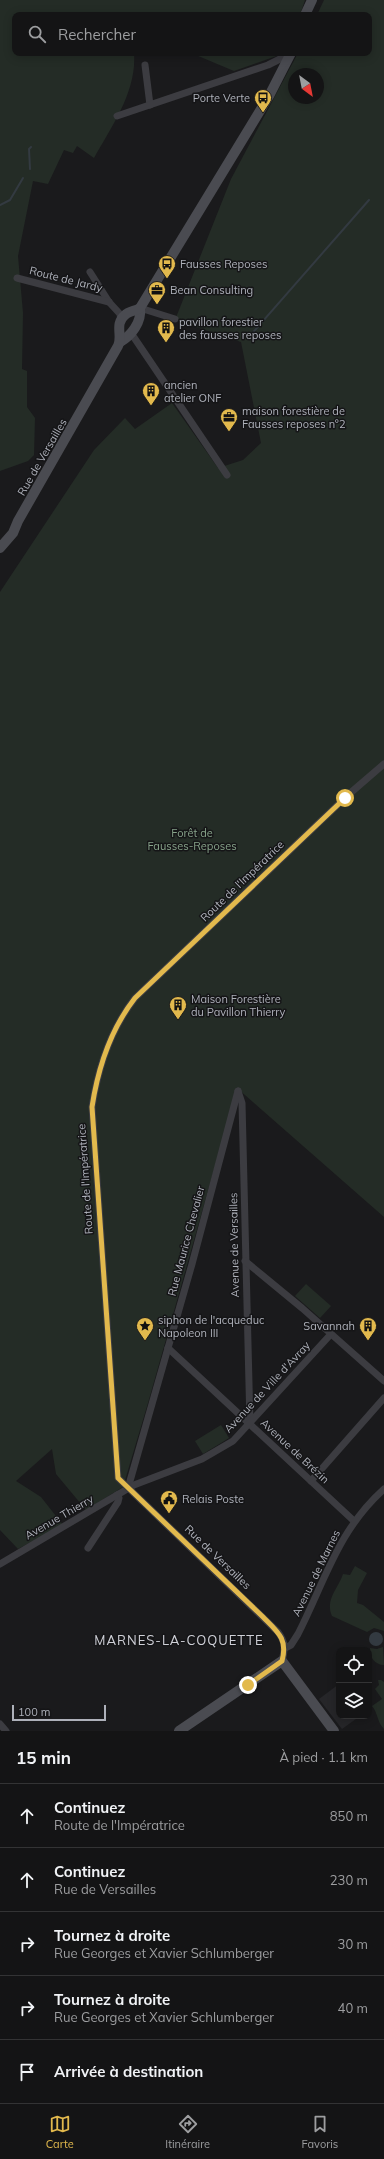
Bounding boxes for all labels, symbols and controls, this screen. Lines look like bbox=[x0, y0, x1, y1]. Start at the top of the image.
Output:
search box bbox=[12, 12, 372, 56]
icon: search bbox=[26, 23, 48, 45]
text: Rechercher bbox=[58, 25, 136, 44]
north arrow bbox=[288, 68, 324, 104]
bus stop icon: Porte Verte bbox=[253, 88, 273, 113]
place label: Porte Verte bbox=[193, 91, 250, 105]
bus stop icon: Fausses Reposes bbox=[157, 254, 177, 279]
place label: Fausses Reposes bbox=[180, 257, 267, 271]
street label: Route de Jardy bbox=[28, 263, 104, 295]
office icon: Bean Consulting bbox=[147, 280, 167, 305]
place label: Bean Consulting bbox=[170, 283, 253, 297]
place label: pavillon forestier des fausses reposes bbox=[179, 315, 281, 342]
building icon: pavillon forestier des fausses reposes bbox=[156, 318, 176, 343]
place label: ancien atelier ONF bbox=[164, 378, 221, 405]
building icon: ancien atelier ONF bbox=[141, 381, 161, 406]
place label: maison forestière de Fausses reposes n°2 bbox=[242, 404, 346, 431]
office icon: maison forestière de Fausses reposes n°2 bbox=[219, 407, 239, 432]
street label: Rue de Versailles bbox=[14, 416, 70, 498]
route start bbox=[336, 789, 354, 807]
park label: Forêt de Fausses-Reposes bbox=[147, 826, 237, 853]
street label: Route de l'Impératrice bbox=[197, 838, 287, 924]
place label: Maison Forestière du Pavillon Thierry bbox=[191, 992, 286, 1019]
building icon: Maison Forestière du Pavillon Thierry bbox=[168, 995, 188, 1020]
street label: Route de l'Impératrice bbox=[74, 1123, 96, 1235]
street label: Rue Maurice Chevalier bbox=[165, 1184, 207, 1298]
street label: Avenue de Versailles bbox=[226, 1192, 242, 1298]
place label: siphon de l'acqueduc Napoleon III bbox=[158, 1313, 265, 1340]
place icon: siphon de l'acqueduc Napoleon III bbox=[135, 1316, 155, 1341]
building icon: Savannah bbox=[358, 1316, 378, 1341]
place label: Savannah bbox=[303, 1319, 355, 1333]
street label: Avenue de Ville d'Avray bbox=[221, 1338, 313, 1436]
street label: Avenue de Brézin bbox=[258, 1416, 332, 1486]
public building icon: Relais Poste bbox=[159, 1489, 179, 1514]
street label: Avenue Thierry bbox=[22, 1492, 96, 1542]
place label: Relais Poste bbox=[182, 1492, 244, 1506]
street label: Rue de Versailles bbox=[182, 1522, 254, 1592]
street label: Avenue de Marnes bbox=[289, 1527, 343, 1619]
district label: MARNES-LA-COQUETTE bbox=[94, 1632, 264, 1648]
map controls bbox=[336, 1647, 372, 1719]
button: locate bbox=[336, 1647, 372, 1683]
route end bbox=[239, 1676, 257, 1694]
button: layers bbox=[336, 1683, 372, 1719]
scale bar bbox=[12, 1703, 106, 1722]
text: 100 m bbox=[18, 1705, 50, 1719]
text: 15 min bbox=[16, 1747, 71, 1768]
text: À pied · 1.1 km bbox=[279, 1749, 368, 1765]
text: Continuez bbox=[54, 1798, 125, 1817]
icon: ahead bbox=[16, 1805, 38, 1827]
text: 850 m bbox=[330, 1808, 368, 1824]
text: Route de l'Impératrice bbox=[54, 1817, 185, 1833]
text: Continuez bbox=[54, 1862, 125, 1881]
icon: ahead bbox=[16, 1869, 38, 1891]
text: 230 m bbox=[330, 1872, 368, 1888]
text: Rue de Versailles bbox=[54, 1881, 156, 1897]
text: Tournez à droite bbox=[54, 1926, 170, 1945]
icon: right bbox=[16, 1933, 38, 1955]
text: 30 m bbox=[338, 1936, 368, 1952]
text: Rue Georges et Xavier Schlumberger bbox=[54, 1945, 274, 1961]
text: Tournez à droite bbox=[54, 1990, 170, 2009]
icon: right bbox=[16, 1997, 38, 2019]
text: 40 m bbox=[338, 2000, 368, 2016]
text: Rue Georges et Xavier Schlumberger bbox=[54, 2009, 274, 2025]
icon: arrive bbox=[16, 2061, 38, 2083]
text: Arrivée à destination bbox=[54, 2062, 203, 2081]
tab: Carte bbox=[46, 2113, 74, 2151]
tab: Itinéraire bbox=[165, 2113, 210, 2151]
tab: Favoris bbox=[302, 2113, 338, 2151]

